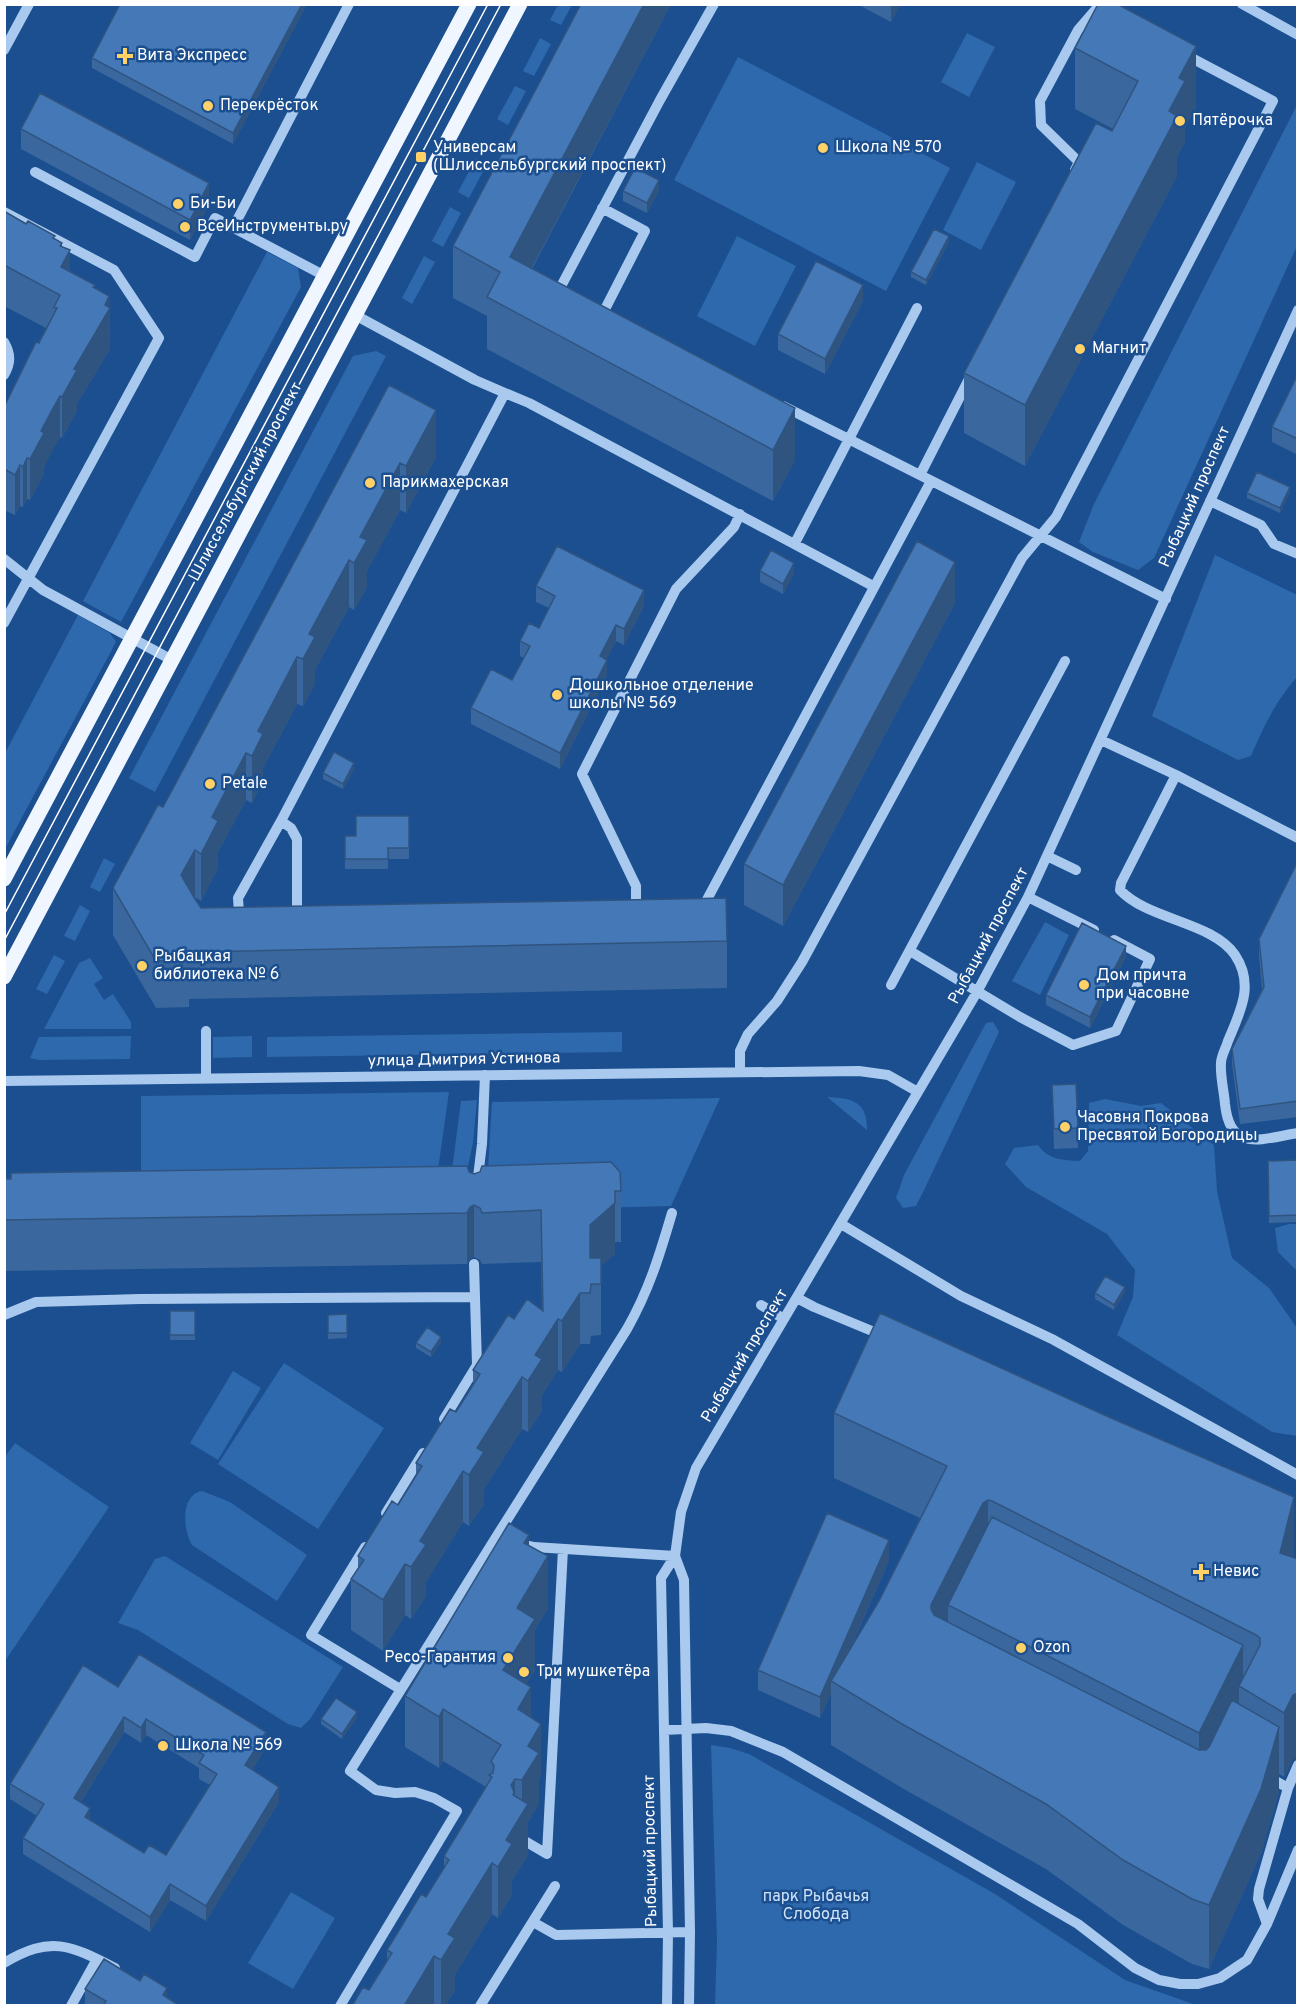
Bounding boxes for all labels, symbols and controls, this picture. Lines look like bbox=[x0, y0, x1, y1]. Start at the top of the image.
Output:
place label: Вита Экспресс bbox=[137, 46, 247, 66]
marker: Вита Экспресс bbox=[118, 49, 132, 63]
place label: Перекрёсток bbox=[220, 96, 319, 116]
marker: Перекрёсток bbox=[201, 99, 215, 113]
place label: Пятёрочка bbox=[1192, 111, 1273, 131]
marker: Пятёрочка bbox=[1173, 114, 1187, 128]
place label: Универсам (Шлиссельбургский проспект) bbox=[433, 138, 667, 176]
place label: Школа № 570 bbox=[835, 138, 942, 158]
marker: Школа № 570 bbox=[816, 141, 830, 155]
marker: Универсам (Шлиссельбургский проспект) bbox=[414, 150, 428, 164]
place label: Би-Би bbox=[190, 194, 236, 214]
marker: Би-Би bbox=[171, 197, 185, 211]
place label: ВсеИнструменты.ру bbox=[197, 217, 348, 237]
marker: ВсеИнструменты.ру bbox=[178, 220, 192, 234]
place label: Магнит bbox=[1092, 339, 1146, 359]
marker: Магнит bbox=[1073, 342, 1087, 356]
street label: Шлиссельбургский проспект bbox=[185, 379, 307, 585]
street label: Рыбацкий проспект bbox=[1155, 423, 1235, 571]
place label: Парикмахерская bbox=[382, 473, 509, 493]
marker: Парикмахерская bbox=[363, 476, 377, 490]
place label: Дошкольное отделение школы № 569 bbox=[569, 676, 754, 714]
marker: Дошкольное отделение школы № 569 bbox=[550, 688, 564, 702]
place label: Petale bbox=[222, 774, 268, 794]
marker: Petale bbox=[203, 777, 217, 791]
street label: Рыбацкий проспект bbox=[944, 864, 1034, 1008]
place label: Рыбацкая библиотека № 6 bbox=[154, 947, 279, 985]
marker: Рыбацкая библиотека № 6 bbox=[135, 959, 149, 973]
place label: Дом причта при часовне bbox=[1096, 966, 1190, 1004]
marker: Дом причта при часовне bbox=[1077, 978, 1091, 992]
street label: улица Дмитрия Устинова bbox=[368, 1048, 560, 1072]
place label: Часовня Покрова Пресвятой Богородицы bbox=[1077, 1108, 1257, 1146]
marker: Часовня Покрова Пресвятой Богородицы bbox=[1058, 1120, 1072, 1134]
street label: Рыбацкий проспект bbox=[697, 1286, 793, 1426]
place label: Невис bbox=[1213, 1562, 1259, 1582]
marker: Невис bbox=[1194, 1565, 1208, 1579]
place label: Ozon bbox=[1033, 1638, 1070, 1658]
marker: Ozon bbox=[1014, 1641, 1028, 1655]
place label: Ресо-Гарантия bbox=[384, 1648, 496, 1668]
marker: Ресо-Гарантия bbox=[501, 1651, 515, 1665]
place label: Три мушкетёра bbox=[536, 1662, 650, 1682]
marker: Три мушкетёра bbox=[517, 1665, 531, 1679]
place label: Школа № 569 bbox=[175, 1736, 283, 1756]
marker: Школа № 569 bbox=[156, 1739, 170, 1753]
street label: Рыбацкий проспект bbox=[640, 1775, 662, 1927]
park label: парк Рыбачья Слобода bbox=[763, 1887, 869, 1925]

